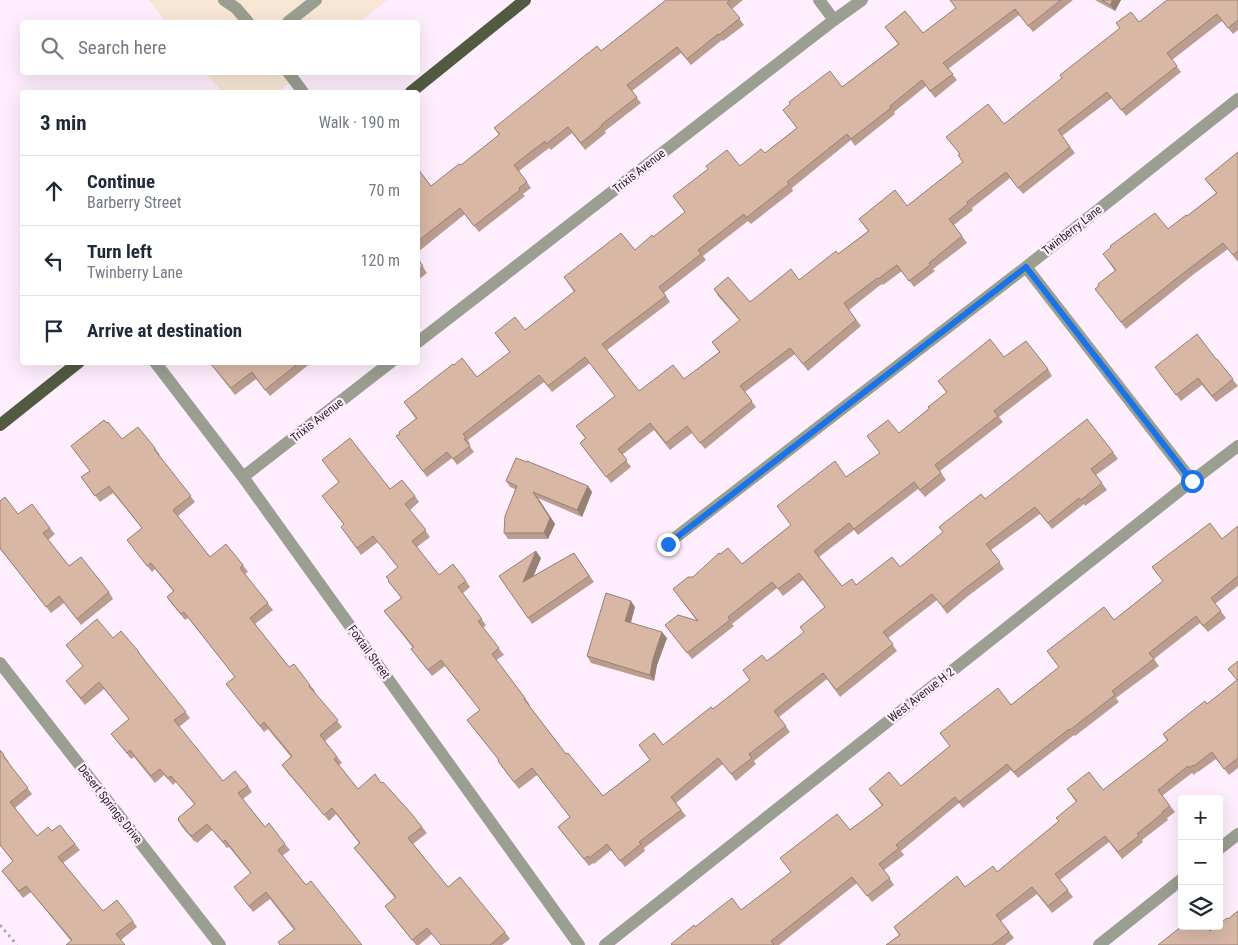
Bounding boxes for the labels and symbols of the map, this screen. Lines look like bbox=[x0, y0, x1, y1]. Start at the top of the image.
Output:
street label: Trixis Avenue bbox=[610, 146, 668, 196]
street label: Twinberry Lane bbox=[1039, 202, 1105, 258]
street label: Trixis Avenue bbox=[288, 395, 346, 445]
route start bbox=[1181, 470, 1204, 493]
route end bbox=[657, 533, 680, 556]
street label: Foxtail Street bbox=[345, 623, 393, 682]
street label: West Avenue H 2 bbox=[885, 665, 957, 725]
street label: Desert Springs Drive bbox=[75, 762, 145, 847]

